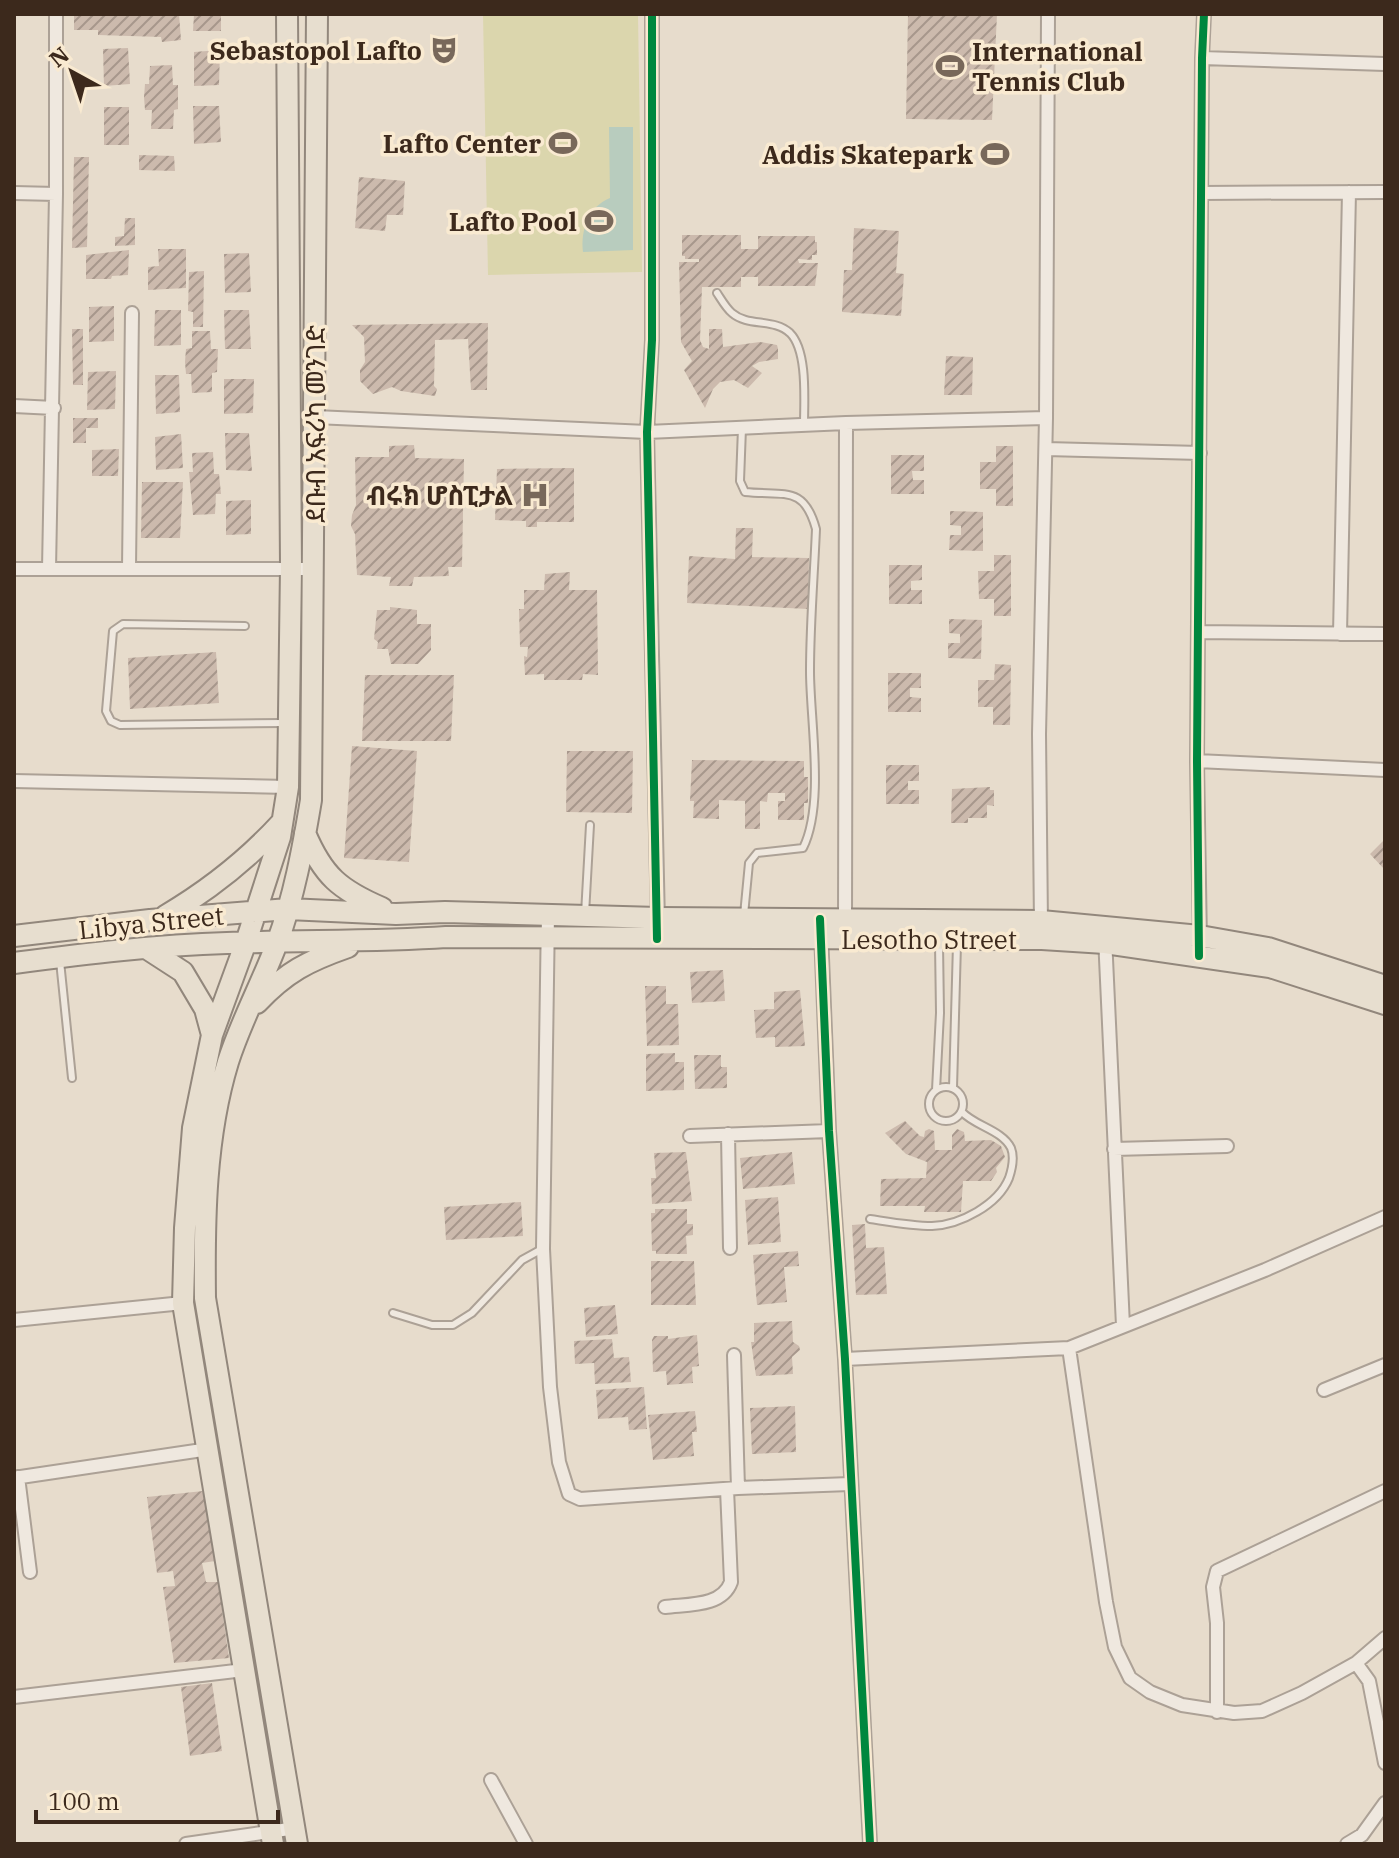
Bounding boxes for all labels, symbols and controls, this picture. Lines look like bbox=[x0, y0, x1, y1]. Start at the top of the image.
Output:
north arrow bbox=[32, 32, 112, 112]
place label: Sebastopol Lafto bbox=[209, 33, 422, 67]
place label: International Tennis Club bbox=[972, 34, 1143, 98]
theatre icon: Sebastopol Lafto bbox=[429, 35, 459, 65]
text: N bbox=[43, 40, 75, 73]
sports icon: International Tennis Club bbox=[935, 51, 965, 81]
place label: Lafto Center bbox=[383, 126, 541, 160]
sports icon: Lafto Center bbox=[548, 128, 578, 158]
place label: Addis Skatepark bbox=[762, 137, 974, 171]
sports icon: Addis Skatepark bbox=[980, 139, 1010, 169]
place label: Lafto Pool bbox=[449, 204, 577, 238]
sports icon: Lafto Pool bbox=[584, 206, 614, 236]
street label: ደቡብ አፍሪካ መንገድ bbox=[298, 325, 332, 523]
place label: ብሩክ ሆስፒታል bbox=[366, 478, 513, 512]
hospital icon: ብሩክ ሆስፒታል bbox=[520, 480, 550, 510]
street label: Libya Street bbox=[77, 897, 225, 947]
street label: Lesotho Street bbox=[841, 922, 1017, 956]
scale bar bbox=[36, 1774, 278, 1824]
text: 100 m bbox=[48, 1785, 120, 1817]

